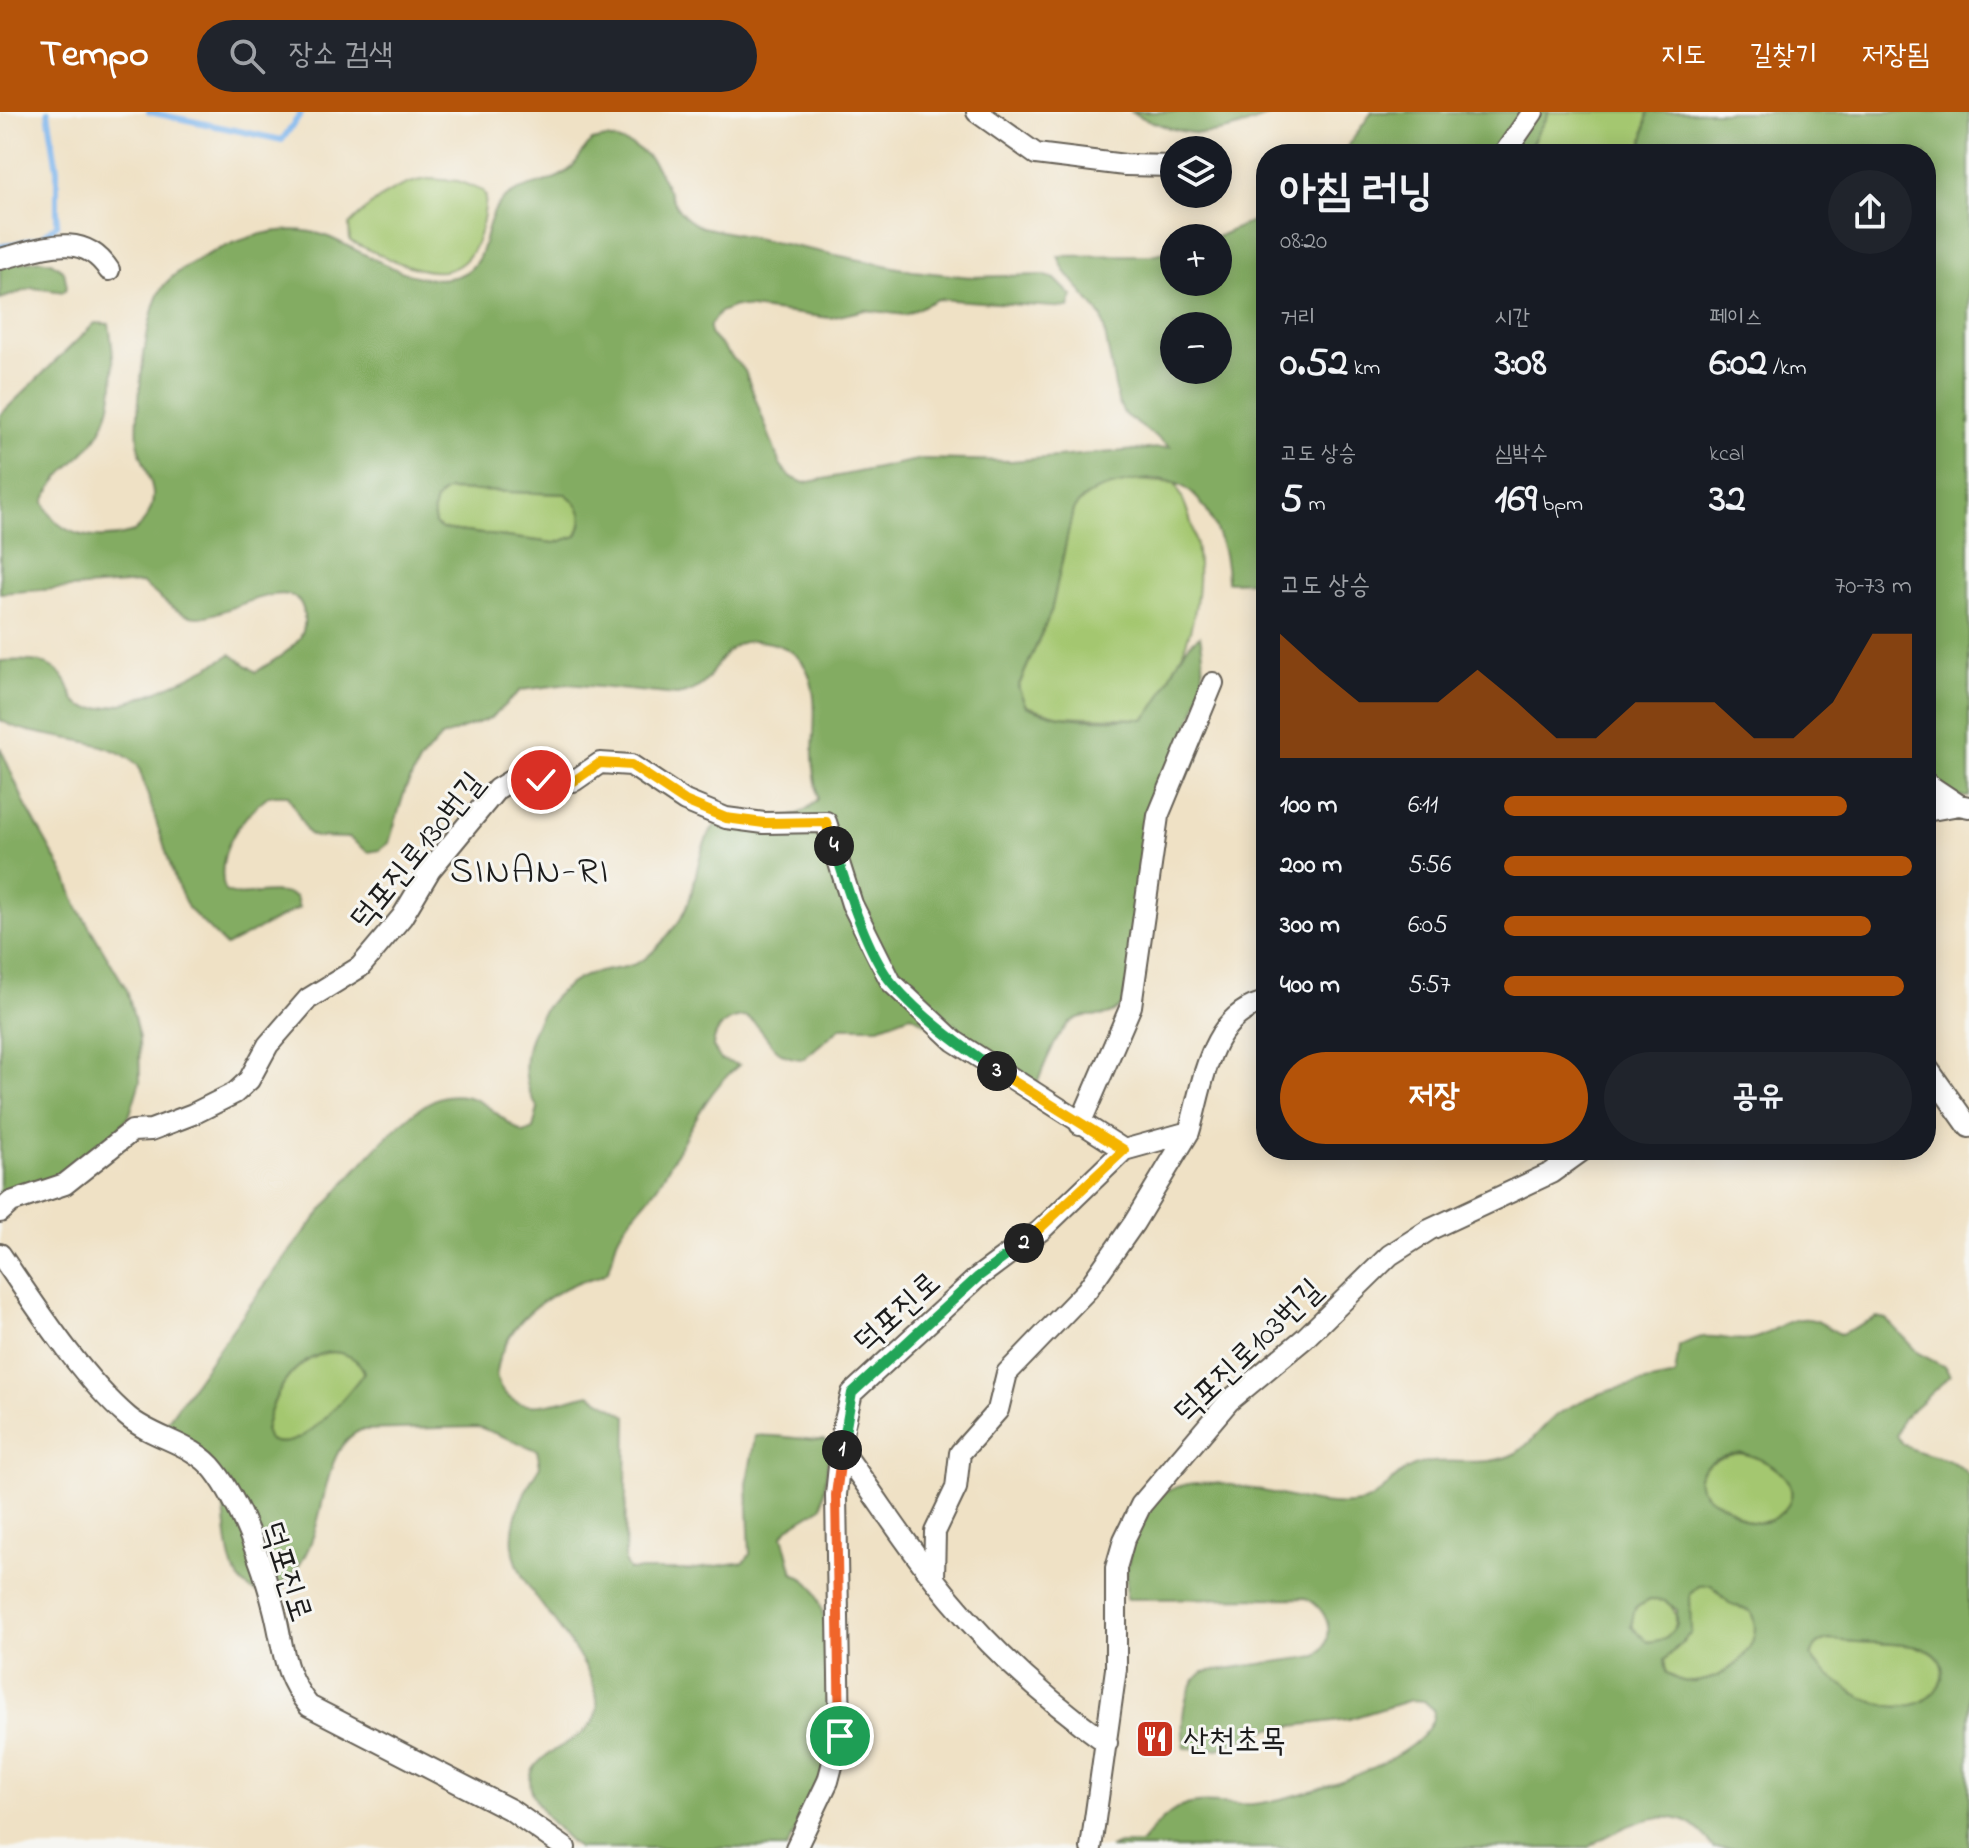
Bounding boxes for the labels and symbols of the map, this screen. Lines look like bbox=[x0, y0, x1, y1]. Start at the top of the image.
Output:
pin bbox=[507, 746, 575, 814]
street label: 덕포진로130번길 bbox=[340, 763, 497, 941]
pin: 4 bbox=[814, 826, 854, 866]
district label: SINAN-RI bbox=[450, 847, 610, 900]
pin: 3 bbox=[977, 1051, 1017, 1091]
pin: 2 bbox=[1004, 1223, 1044, 1263]
street label: 덕포진로 bbox=[844, 1262, 952, 1366]
street label: 덕포진로103번길 bbox=[1164, 1269, 1335, 1436]
pin: 1 bbox=[822, 1430, 862, 1470]
street label: 덕포진로 bbox=[246, 1516, 323, 1628]
pin bbox=[806, 1702, 874, 1770]
restaurant icon: 산천초목 bbox=[1134, 1718, 1176, 1760]
place label: 산천초목 bbox=[1183, 1719, 1286, 1766]

